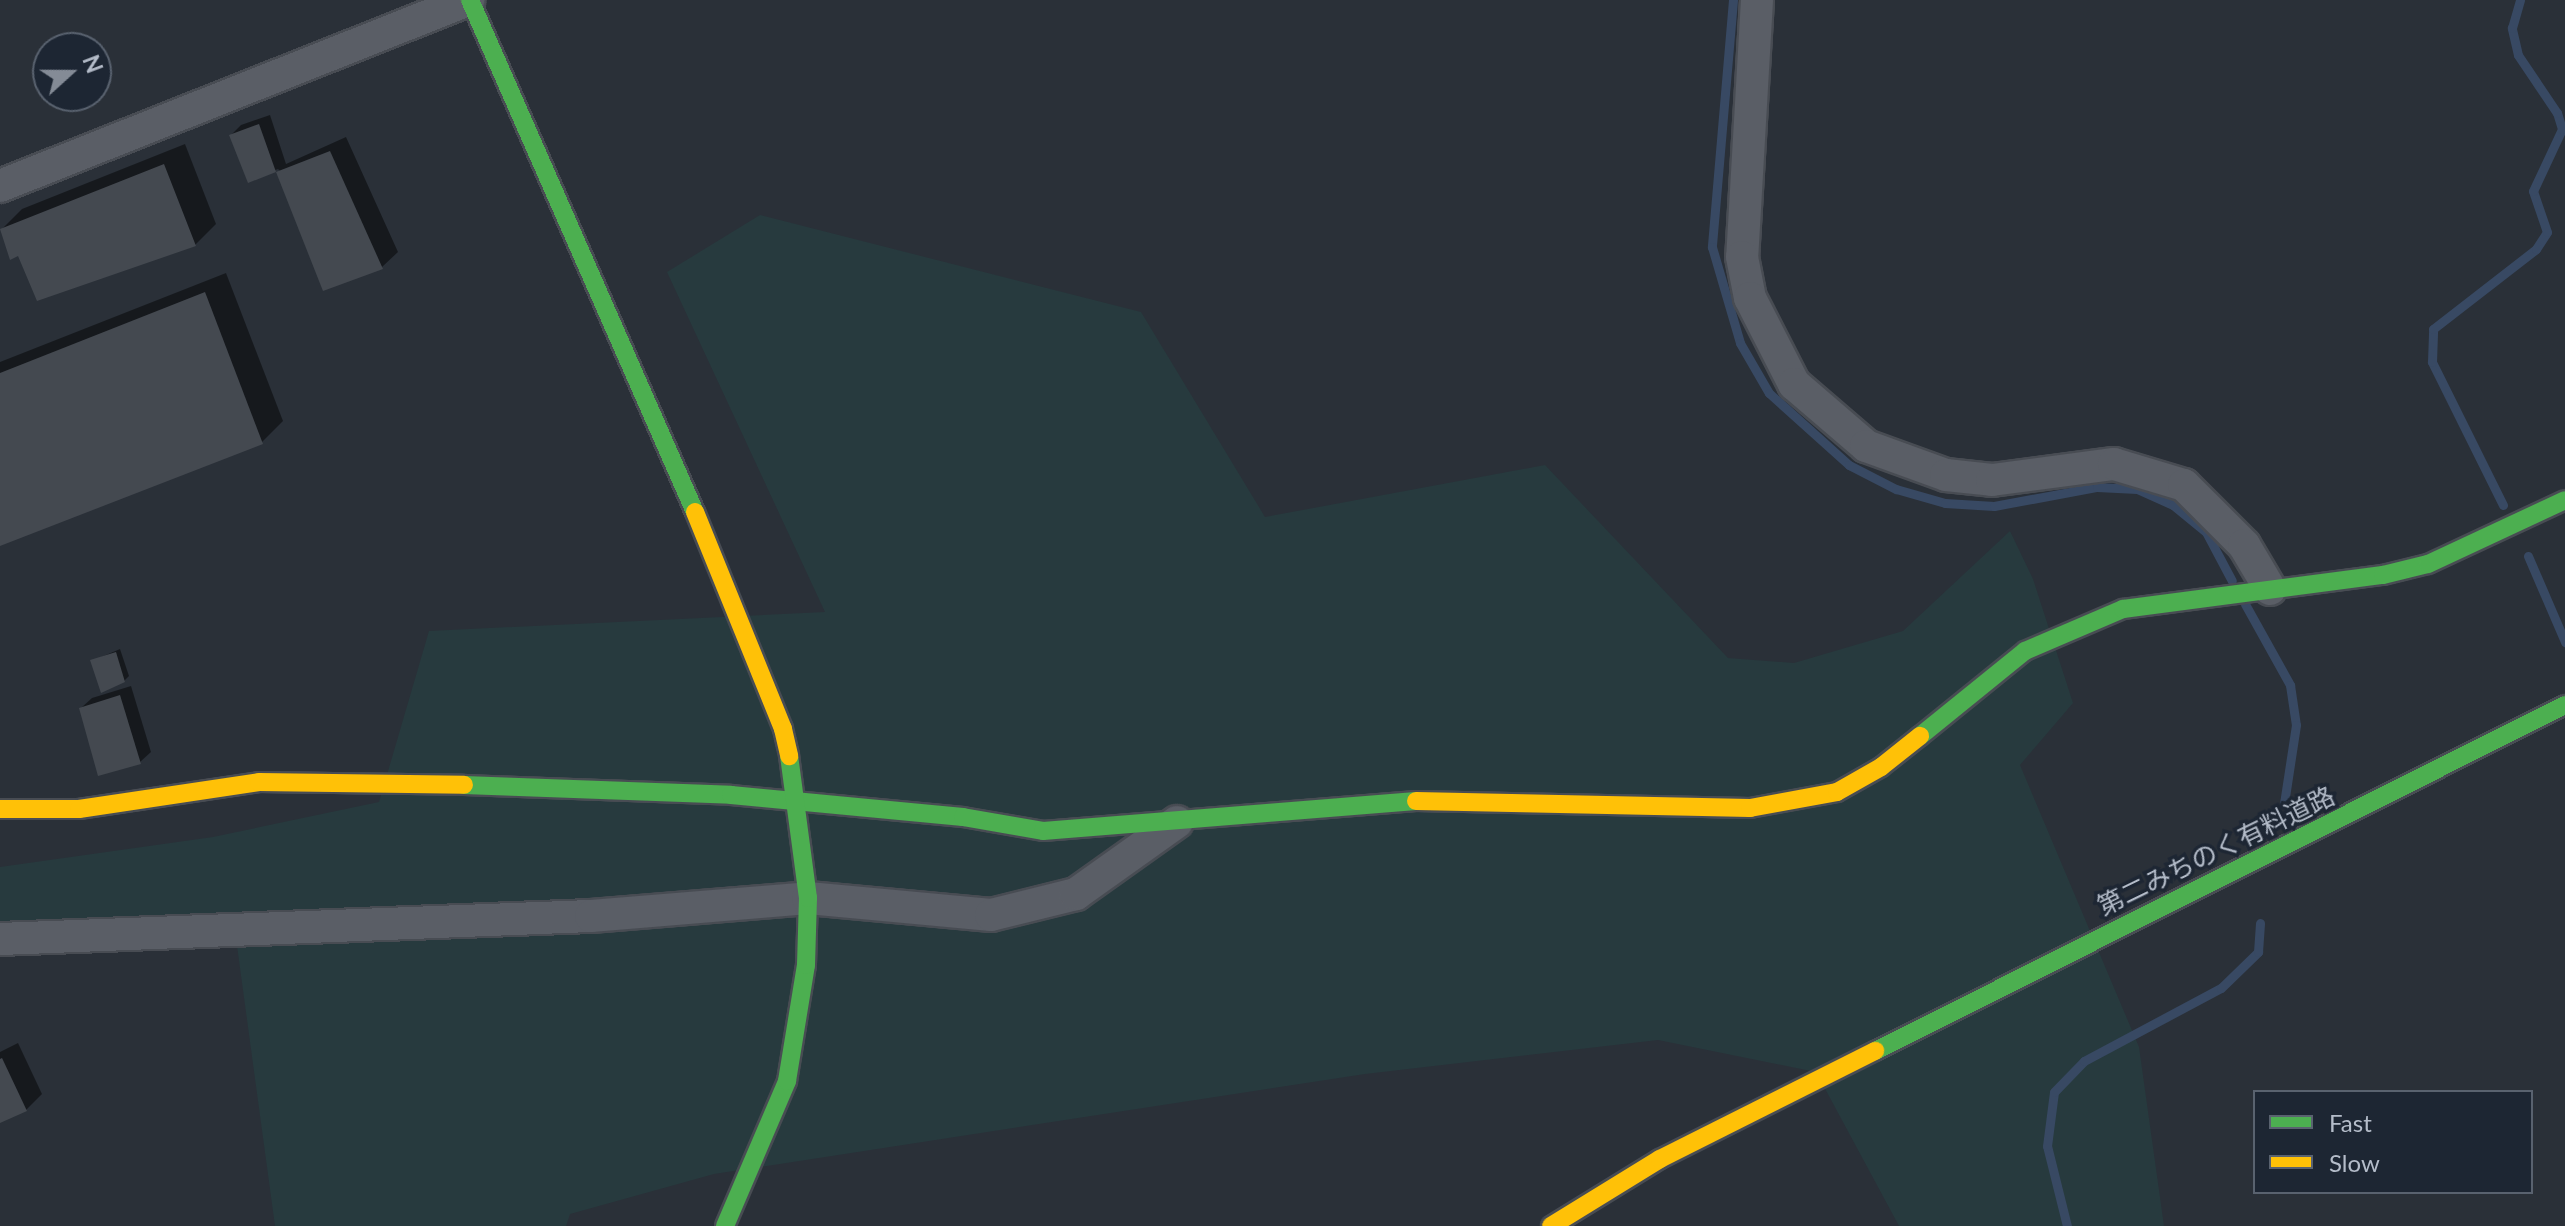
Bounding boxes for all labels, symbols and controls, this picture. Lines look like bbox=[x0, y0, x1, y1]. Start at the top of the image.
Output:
north arrow bbox=[32, 32, 112, 112]
text: N bbox=[77, 51, 109, 77]
street label: 第二みちのく有料道路 bbox=[2092, 780, 2340, 922]
legend bbox=[2253, 1090, 2533, 1194]
text: Fast bbox=[2329, 1108, 2372, 1137]
text: Slow bbox=[2329, 1148, 2380, 1177]

